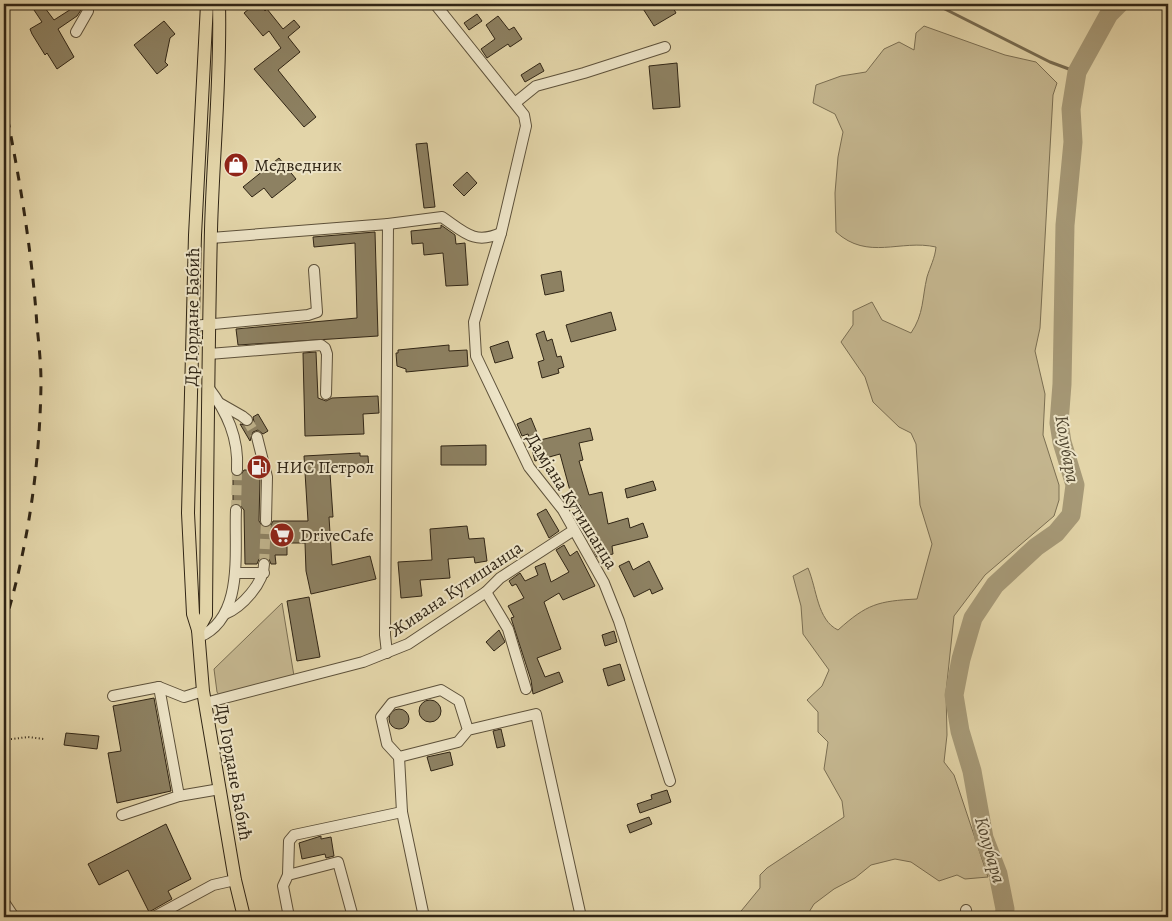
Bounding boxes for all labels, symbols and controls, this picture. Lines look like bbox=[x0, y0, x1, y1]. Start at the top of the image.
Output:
shop icon: Медведник bbox=[223, 152, 249, 178]
place label: Медведник bbox=[254, 153, 342, 177]
street label: Др Гордане Бабић bbox=[179, 247, 205, 387]
water label: Колубара bbox=[1048, 413, 1086, 485]
street label: Дамјана Кутишанца bbox=[520, 428, 624, 574]
fuel station icon: НИС Петрол bbox=[246, 454, 272, 480]
place label: НИС Петрол bbox=[276, 455, 374, 479]
supermarket icon: DriveCafe bbox=[269, 522, 295, 548]
place label: DriveCafe bbox=[300, 523, 374, 547]
street label: Живана Кутишанца bbox=[385, 535, 528, 642]
street label: Др Гордане Бабић bbox=[210, 702, 258, 843]
water label: Колубара bbox=[968, 813, 1012, 887]

